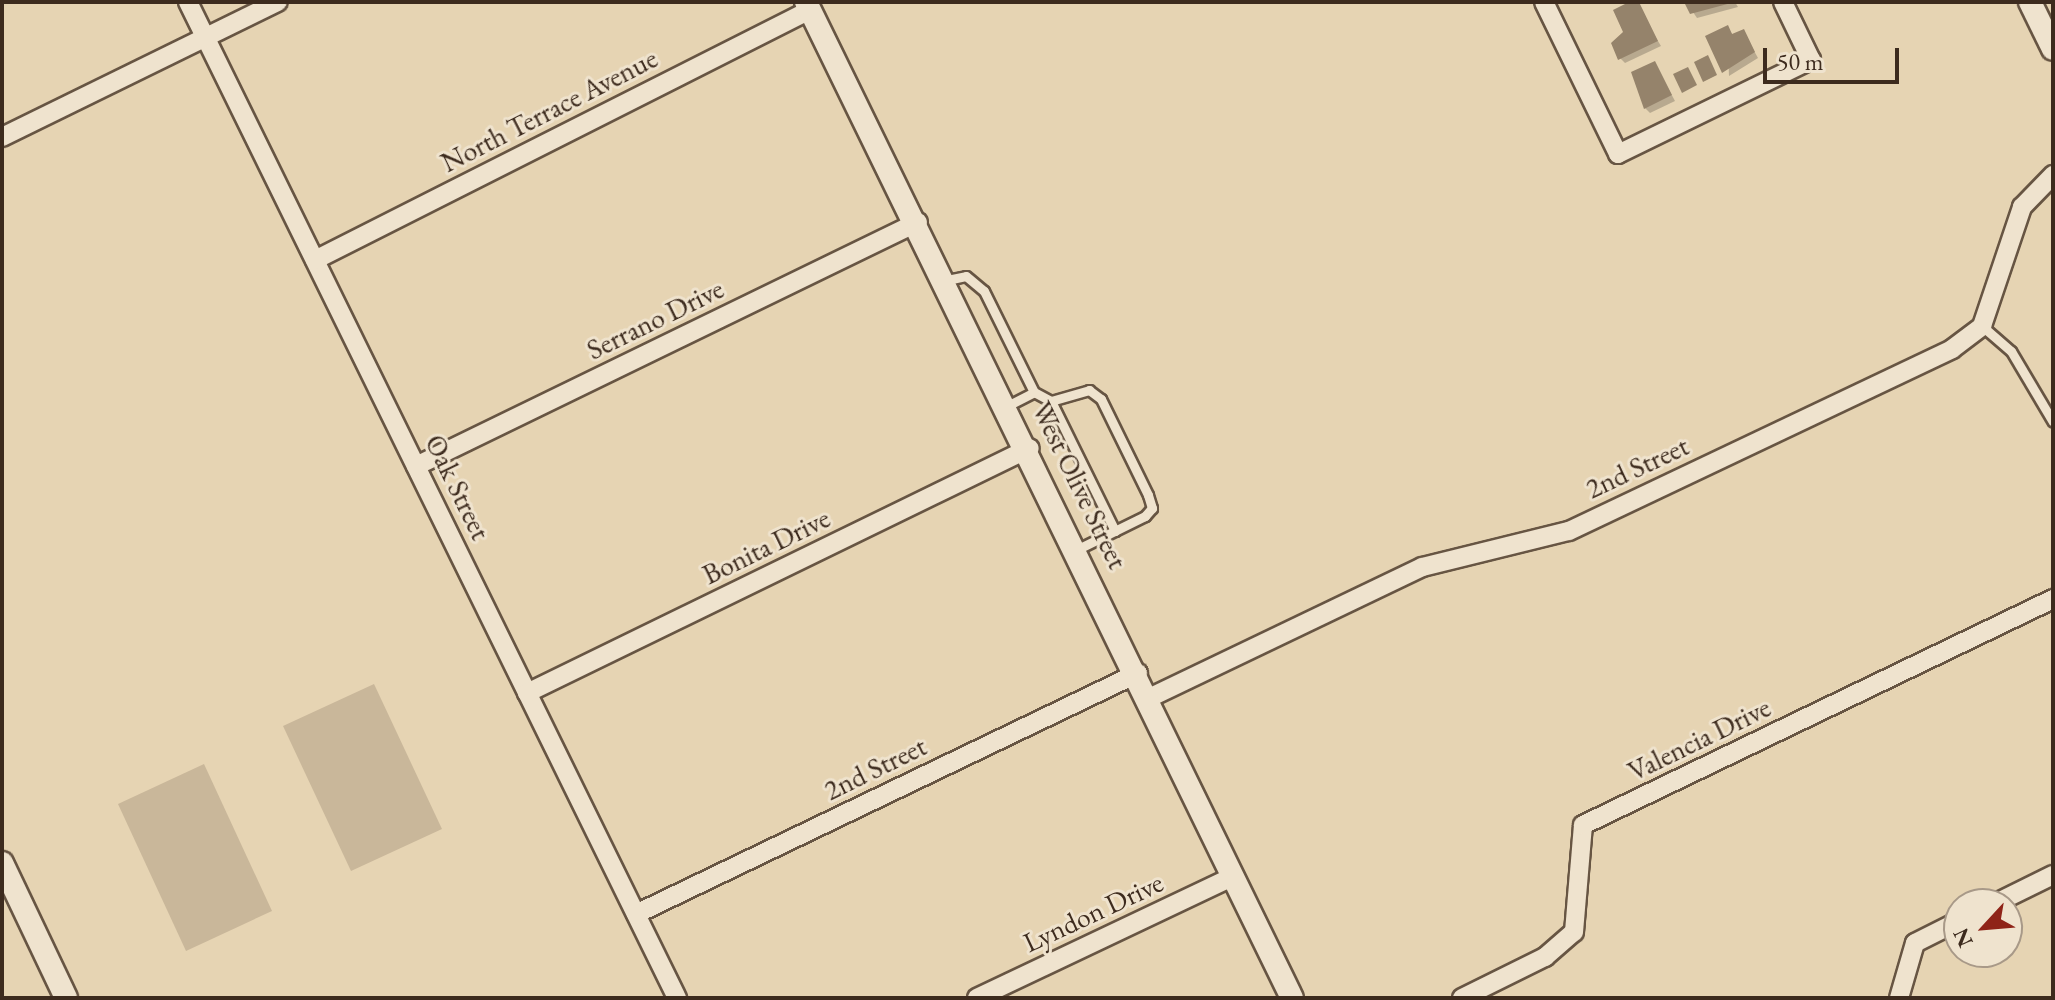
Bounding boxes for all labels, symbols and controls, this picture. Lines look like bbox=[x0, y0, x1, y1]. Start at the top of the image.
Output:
scale bar bbox=[1767, 32, 1903, 82]
street label: North Terrace Avenue bbox=[435, 41, 663, 179]
text: 50 m bbox=[1777, 46, 1824, 77]
street label: Serrano Drive bbox=[581, 271, 729, 367]
street label: West Olive Street bbox=[1025, 396, 1135, 574]
street label: Oak Street bbox=[418, 429, 498, 545]
street label: 2nd Street bbox=[1580, 429, 1694, 505]
street label: Bonita Drive bbox=[697, 501, 835, 591]
street label: Valencia Drive bbox=[1622, 690, 1776, 788]
street label: 2nd Street bbox=[818, 729, 932, 807]
street label: Lyndon Drive bbox=[1018, 865, 1168, 959]
north arrow bbox=[1943, 888, 2023, 968]
text: N bbox=[1946, 924, 1980, 952]

